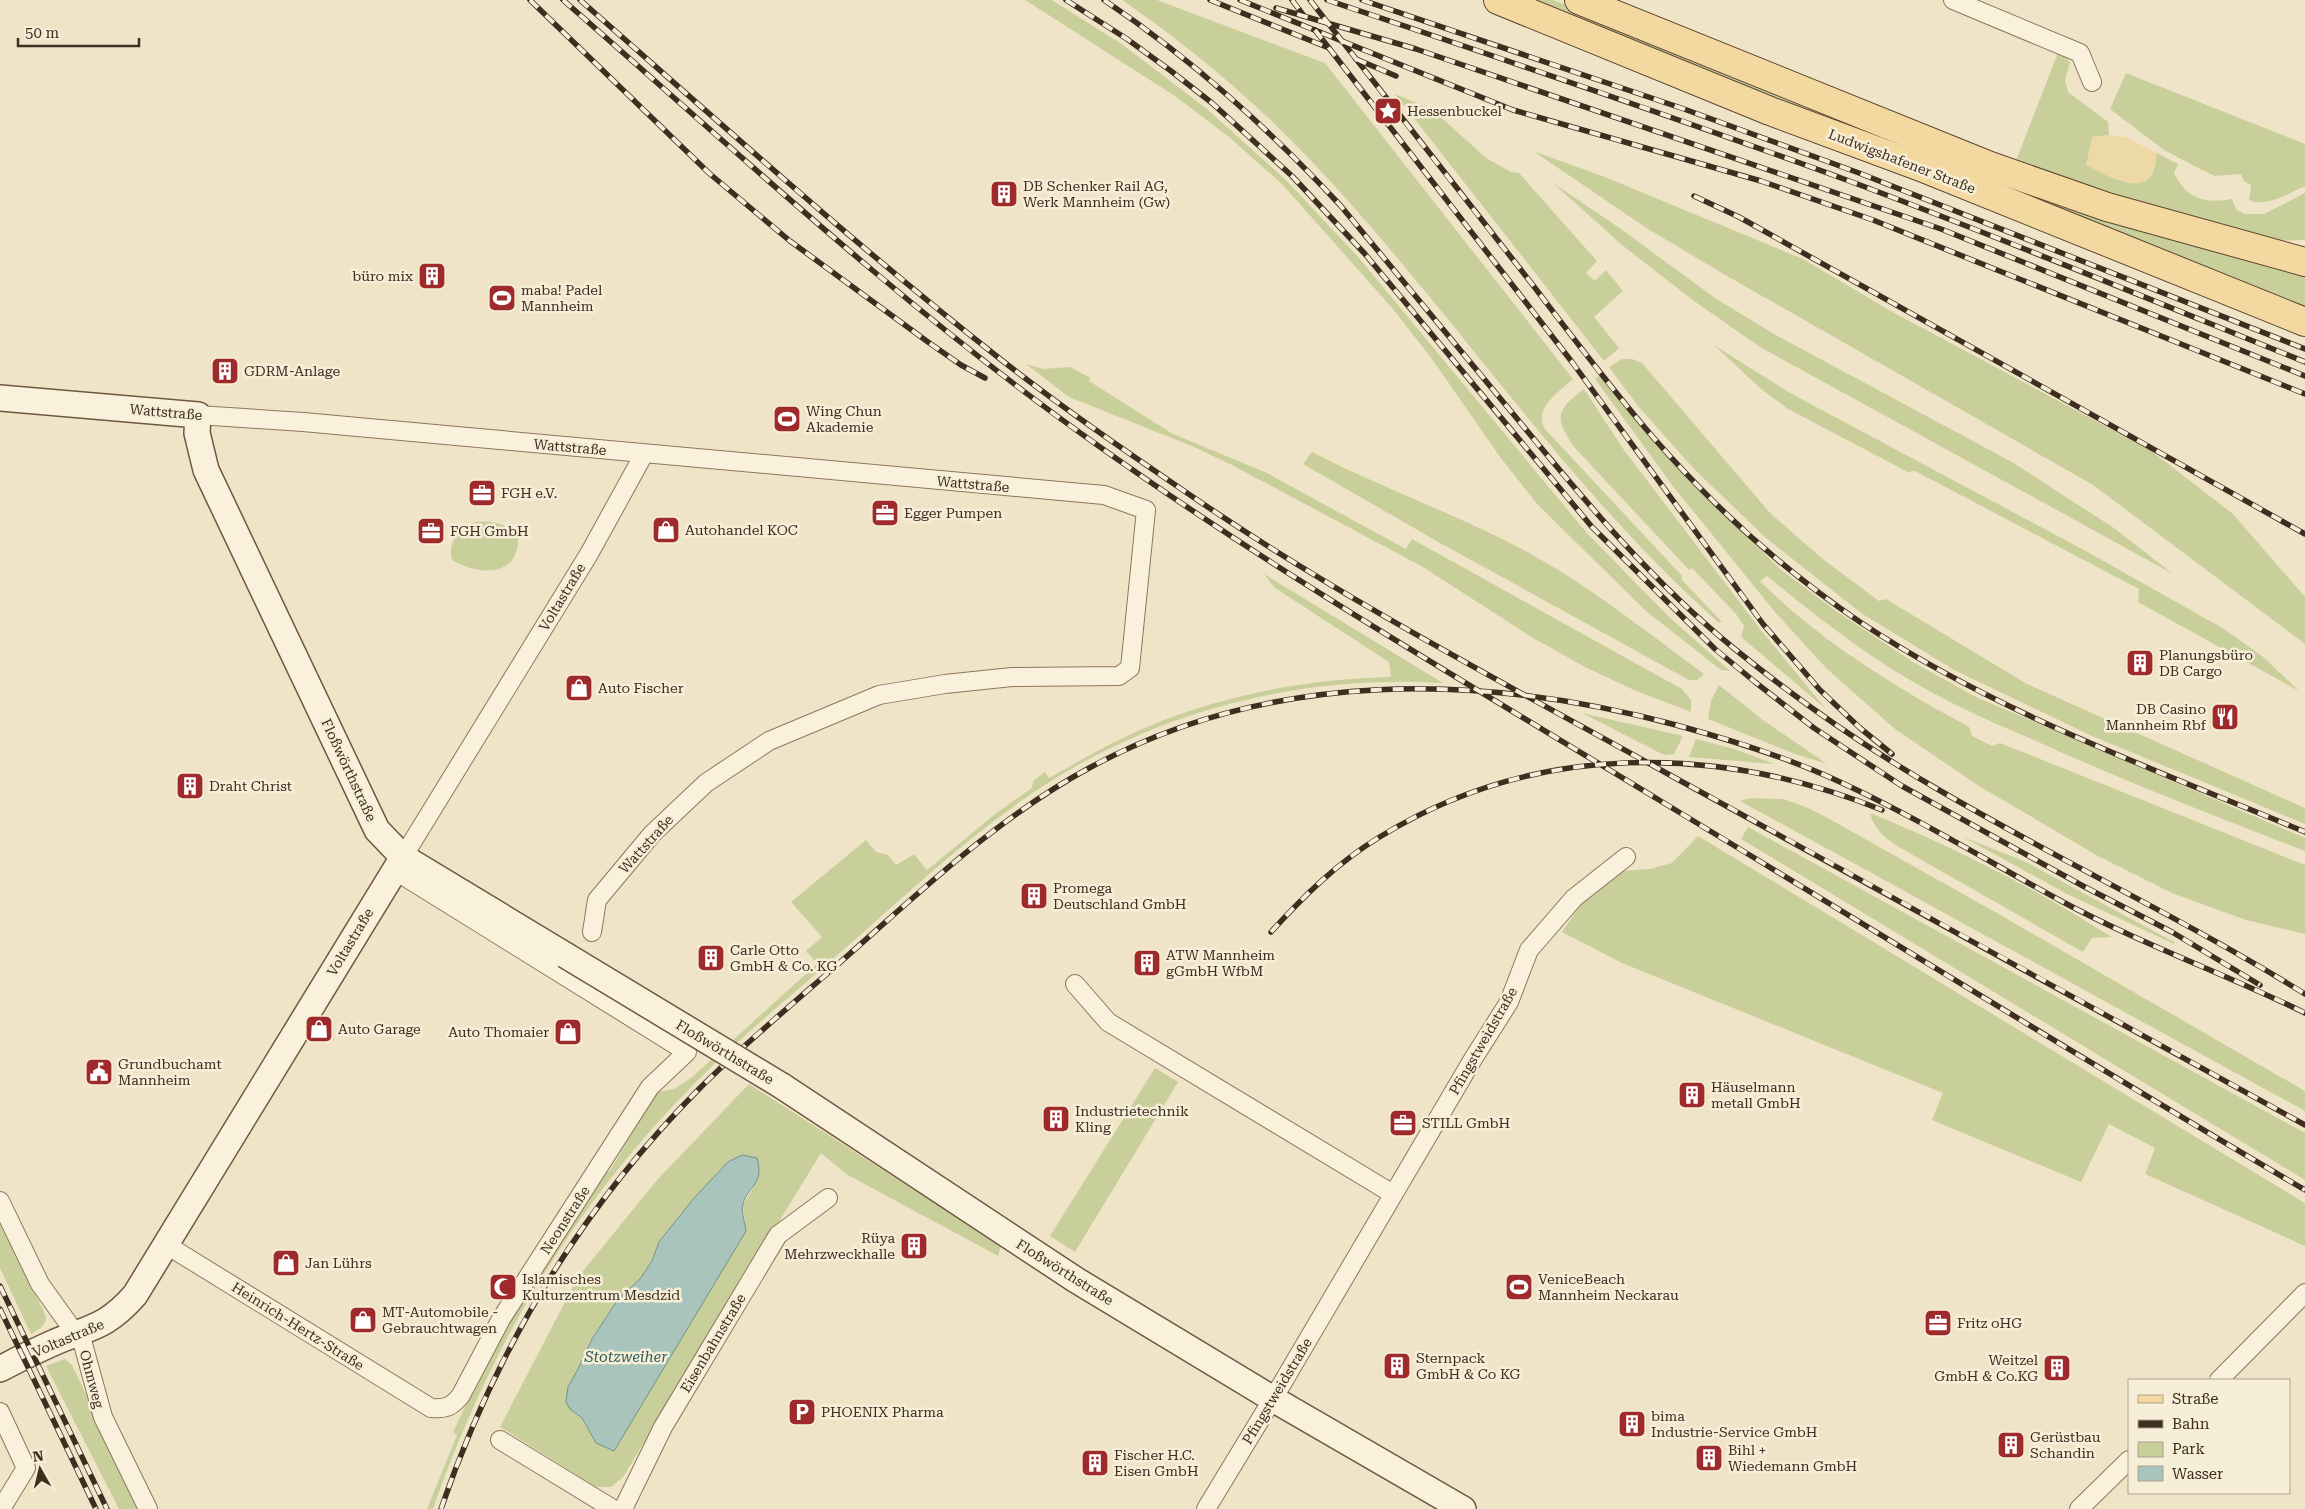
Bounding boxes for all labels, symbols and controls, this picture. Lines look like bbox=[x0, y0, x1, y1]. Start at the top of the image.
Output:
scale bar bbox=[18, 15, 139, 47]
text: 50 m bbox=[25, 24, 60, 42]
place icon: Hessenbuckel bbox=[1373, 96, 1403, 126]
place label: Hessenbuckel bbox=[1407, 103, 1502, 119]
street label: Ludwigshafener Straße bbox=[1826, 126, 1978, 197]
place label: DB Schenker Rail AG, Werk Mannheim (Gw) bbox=[1023, 178, 1170, 210]
building icon: DB Schenker Rail AG, Werk Mannheim (Gw) bbox=[989, 179, 1019, 209]
building icon: büro mix bbox=[417, 261, 447, 291]
place label: büro mix bbox=[352, 268, 413, 284]
place label: maba! Padel Mannheim bbox=[521, 282, 603, 314]
sports icon: maba! Padel Mannheim bbox=[487, 283, 517, 313]
building icon: GDRM-Anlage bbox=[210, 356, 240, 386]
place label: GDRM-Anlage bbox=[244, 363, 340, 379]
street label: Wattstraße bbox=[129, 401, 203, 423]
place label: Wing Chun Akademie bbox=[806, 403, 882, 435]
sports icon: Wing Chun Akademie bbox=[772, 404, 802, 434]
street label: Wattstraße bbox=[533, 436, 607, 458]
street label: Wattstraße bbox=[936, 473, 1010, 495]
office icon: FGH e.V. bbox=[467, 478, 497, 508]
place label: FGH e.V. bbox=[501, 485, 557, 501]
office icon: Egger Pumpen bbox=[870, 498, 900, 528]
place label: Egger Pumpen bbox=[904, 505, 1002, 521]
shop icon: Autohandel KOC bbox=[651, 515, 681, 545]
office icon: FGH GmbH bbox=[416, 516, 446, 546]
place label: Autohandel KOC bbox=[685, 522, 798, 538]
place label: FGH GmbH bbox=[450, 523, 529, 539]
street label: Voltastraße bbox=[536, 560, 589, 634]
place label: Planungsbüro DB Cargo bbox=[2159, 647, 2253, 679]
building icon: Planungsbüro DB Cargo bbox=[2125, 648, 2155, 678]
shop icon: Auto Fischer bbox=[564, 673, 594, 703]
place label: Auto Fischer bbox=[598, 680, 684, 696]
place label: DB Casino Mannheim Rbf bbox=[2106, 701, 2207, 733]
restaurant icon: DB Casino Mannheim Rbf bbox=[2210, 702, 2240, 732]
street label: Floßwörthstraße bbox=[318, 716, 380, 824]
building icon: Draht Christ bbox=[175, 771, 205, 801]
place label: Draht Christ bbox=[209, 778, 292, 794]
street label: Wattstraße bbox=[616, 811, 677, 877]
place label: Promega Deutschland GmbH bbox=[1053, 880, 1187, 912]
building icon: Promega Deutschland GmbH bbox=[1019, 881, 1049, 911]
street label: Voltastraße bbox=[324, 905, 377, 979]
place label: Carle Otto GmbH & Co. KG bbox=[730, 942, 837, 974]
building icon: Carle Otto GmbH & Co. KG bbox=[696, 943, 726, 973]
place label: ATW Mannheim gGmbH WfbM bbox=[1166, 947, 1275, 979]
building icon: ATW Mannheim gGmbH WfbM bbox=[1132, 948, 1162, 978]
street label: Pfingstweidstraße bbox=[1446, 984, 1520, 1098]
shop icon: Auto Garage bbox=[304, 1014, 334, 1044]
street label: Floßwörthstraße bbox=[673, 1016, 777, 1088]
shop icon: Auto Thomaier bbox=[553, 1017, 583, 1047]
place label: Auto Garage bbox=[338, 1021, 421, 1037]
place label: Auto Thomaier bbox=[448, 1024, 549, 1040]
place label: Grundbuchamt Mannheim bbox=[118, 1056, 222, 1088]
public building icon: Grundbuchamt Mannheim bbox=[84, 1057, 114, 1087]
place label: Häuselmann metall GmbH bbox=[1711, 1079, 1801, 1111]
building icon: Häuselmann metall GmbH bbox=[1677, 1080, 1707, 1110]
place label: Industrietechnik Kling bbox=[1075, 1103, 1189, 1135]
building icon: Industrietechnik Kling bbox=[1041, 1104, 1071, 1134]
office icon: STILL GmbH bbox=[1388, 1108, 1418, 1138]
place label: STILL GmbH bbox=[1422, 1115, 1511, 1131]
street label: Neonstraße bbox=[537, 1183, 593, 1257]
place label: Rüya Mehrzweckhalle bbox=[784, 1230, 895, 1262]
building icon: Rüya Mehrzweckhalle bbox=[899, 1231, 929, 1261]
street label: Floßwörthstraße bbox=[1013, 1236, 1117, 1308]
shop icon: Jan Lührs bbox=[271, 1248, 301, 1278]
place label: Jan Lührs bbox=[305, 1255, 372, 1271]
place label: Islamisches Kulturzentrum Mesdzid bbox=[522, 1271, 680, 1303]
place label: VeniceBeach Mannheim Neckarau bbox=[1538, 1271, 1679, 1303]
mosque icon: Islamisches Kulturzentrum Mesdzid bbox=[488, 1272, 518, 1302]
sports icon: VeniceBeach Mannheim Neckarau bbox=[1504, 1272, 1534, 1302]
street label: Heinrich-Hertz-Straße bbox=[229, 1279, 367, 1373]
street label: Eisenbahnstraße bbox=[677, 1290, 749, 1395]
place label: MT-Automobile - Gebrauchtwagen bbox=[382, 1304, 498, 1336]
shop icon: MT-Automobile - Gebrauchtwagen bbox=[348, 1305, 378, 1335]
office icon: Fritz oHG bbox=[1923, 1308, 1953, 1338]
place label: Fritz oHG bbox=[1957, 1315, 2022, 1331]
street label: Voltastraße bbox=[30, 1316, 106, 1360]
street label: Pfingstweidstraße bbox=[1239, 1335, 1315, 1447]
street label: Ohmweg bbox=[77, 1348, 107, 1410]
water label: Stotzweiher bbox=[583, 1348, 668, 1366]
place label: Sternpack GmbH & Co KG bbox=[1416, 1350, 1521, 1382]
building icon: Sternpack GmbH & Co KG bbox=[1382, 1351, 1412, 1381]
place label: Weitzel GmbH & Co.KG bbox=[1934, 1352, 2039, 1384]
building icon: Weitzel GmbH & Co.KG bbox=[2042, 1353, 2072, 1383]
legend bbox=[2128, 1379, 2290, 1494]
text: Straße bbox=[2172, 1390, 2219, 1408]
parking icon: PHOENIX Pharma bbox=[787, 1397, 817, 1427]
place label: PHOENIX Pharma bbox=[821, 1404, 944, 1420]
place label: bima Industrie-Service GmbH bbox=[1651, 1408, 1818, 1440]
building icon: bima Industrie-Service GmbH bbox=[1617, 1409, 1647, 1439]
text: Bahn bbox=[2172, 1415, 2210, 1433]
place label: Gerüstbau Schandin bbox=[2030, 1429, 2101, 1461]
building icon: Gerüstbau Schandin bbox=[1996, 1430, 2026, 1460]
text: Park bbox=[2172, 1440, 2206, 1458]
place label: Bihl + Wiedemann GmbH bbox=[1728, 1442, 1858, 1474]
building icon: Bihl + Wiedemann GmbH bbox=[1694, 1443, 1724, 1473]
north arrow bbox=[15, 1444, 65, 1494]
text: N bbox=[32, 1447, 45, 1465]
place label: Fischer H.C. Eisen GmbH bbox=[1114, 1447, 1199, 1479]
building icon: Fischer H.C. Eisen GmbH bbox=[1080, 1448, 1110, 1478]
text: Wasser bbox=[2172, 1465, 2223, 1483]

